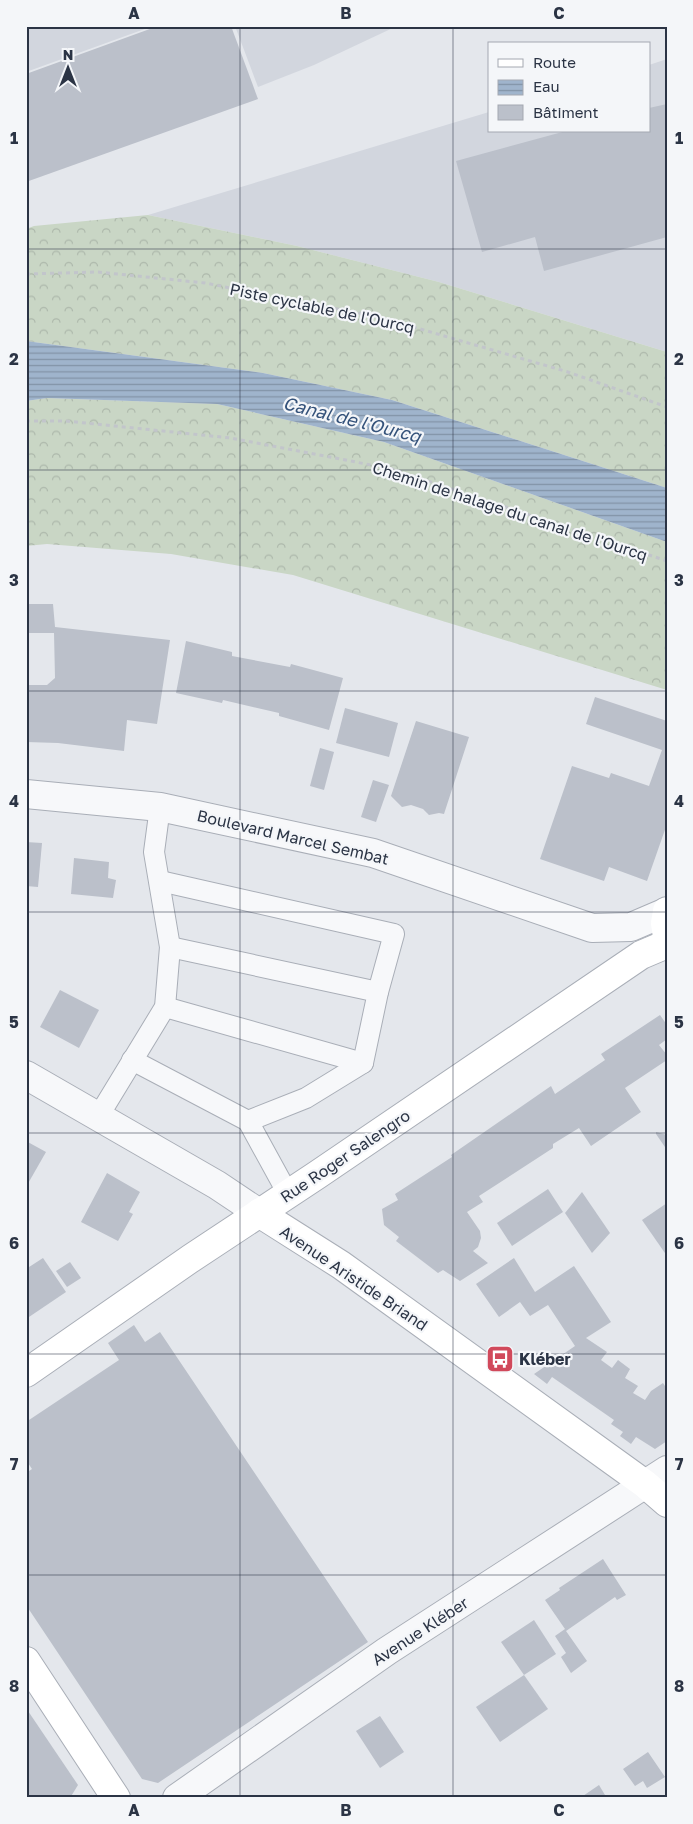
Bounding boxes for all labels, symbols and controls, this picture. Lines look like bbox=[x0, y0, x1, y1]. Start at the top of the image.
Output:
text: A bbox=[128, 3, 140, 23]
text: B bbox=[340, 3, 352, 23]
text: C bbox=[553, 3, 565, 23]
north arrow bbox=[42, 42, 92, 92]
legend bbox=[488, 42, 650, 132]
text: N bbox=[63, 46, 73, 63]
text: Route bbox=[533, 53, 576, 71]
text: Eau bbox=[533, 77, 560, 95]
text: Bâtiment bbox=[533, 103, 598, 121]
text: 1 bbox=[10, 128, 18, 148]
text: 1 bbox=[675, 128, 683, 148]
street label: Piste cyclable de l'Ourcq bbox=[228, 279, 416, 337]
text: 2 bbox=[9, 349, 19, 369]
text: 2 bbox=[674, 349, 684, 369]
water label: Canal de l'Ourcq bbox=[281, 391, 425, 447]
street label: Chemin de halage du canal de l'Ourcq bbox=[370, 457, 650, 565]
text: 3 bbox=[9, 570, 19, 590]
text: 3 bbox=[674, 570, 684, 590]
text: 4 bbox=[9, 791, 19, 811]
text: 4 bbox=[674, 791, 684, 811]
street label: Boulevard Marcel Sembat bbox=[195, 805, 391, 869]
text: 5 bbox=[9, 1012, 19, 1032]
text: 5 bbox=[674, 1012, 684, 1032]
street label: Rue Roger Salengro bbox=[276, 1105, 414, 1207]
street label: Avenue Aristide Briand bbox=[276, 1221, 432, 1335]
text: 6 bbox=[9, 1233, 19, 1253]
text: 6 bbox=[674, 1233, 684, 1253]
bus stop icon: Kléber bbox=[485, 1344, 515, 1374]
place label: Kléber bbox=[519, 1349, 571, 1369]
text: 7 bbox=[10, 1454, 19, 1474]
text: 7 bbox=[675, 1454, 684, 1474]
street label: Avenue Kléber bbox=[368, 1592, 472, 1670]
text: 8 bbox=[9, 1676, 19, 1696]
text: 8 bbox=[674, 1676, 684, 1696]
text: A bbox=[128, 1800, 140, 1820]
text: B bbox=[340, 1800, 352, 1820]
text: C bbox=[553, 1800, 565, 1820]

